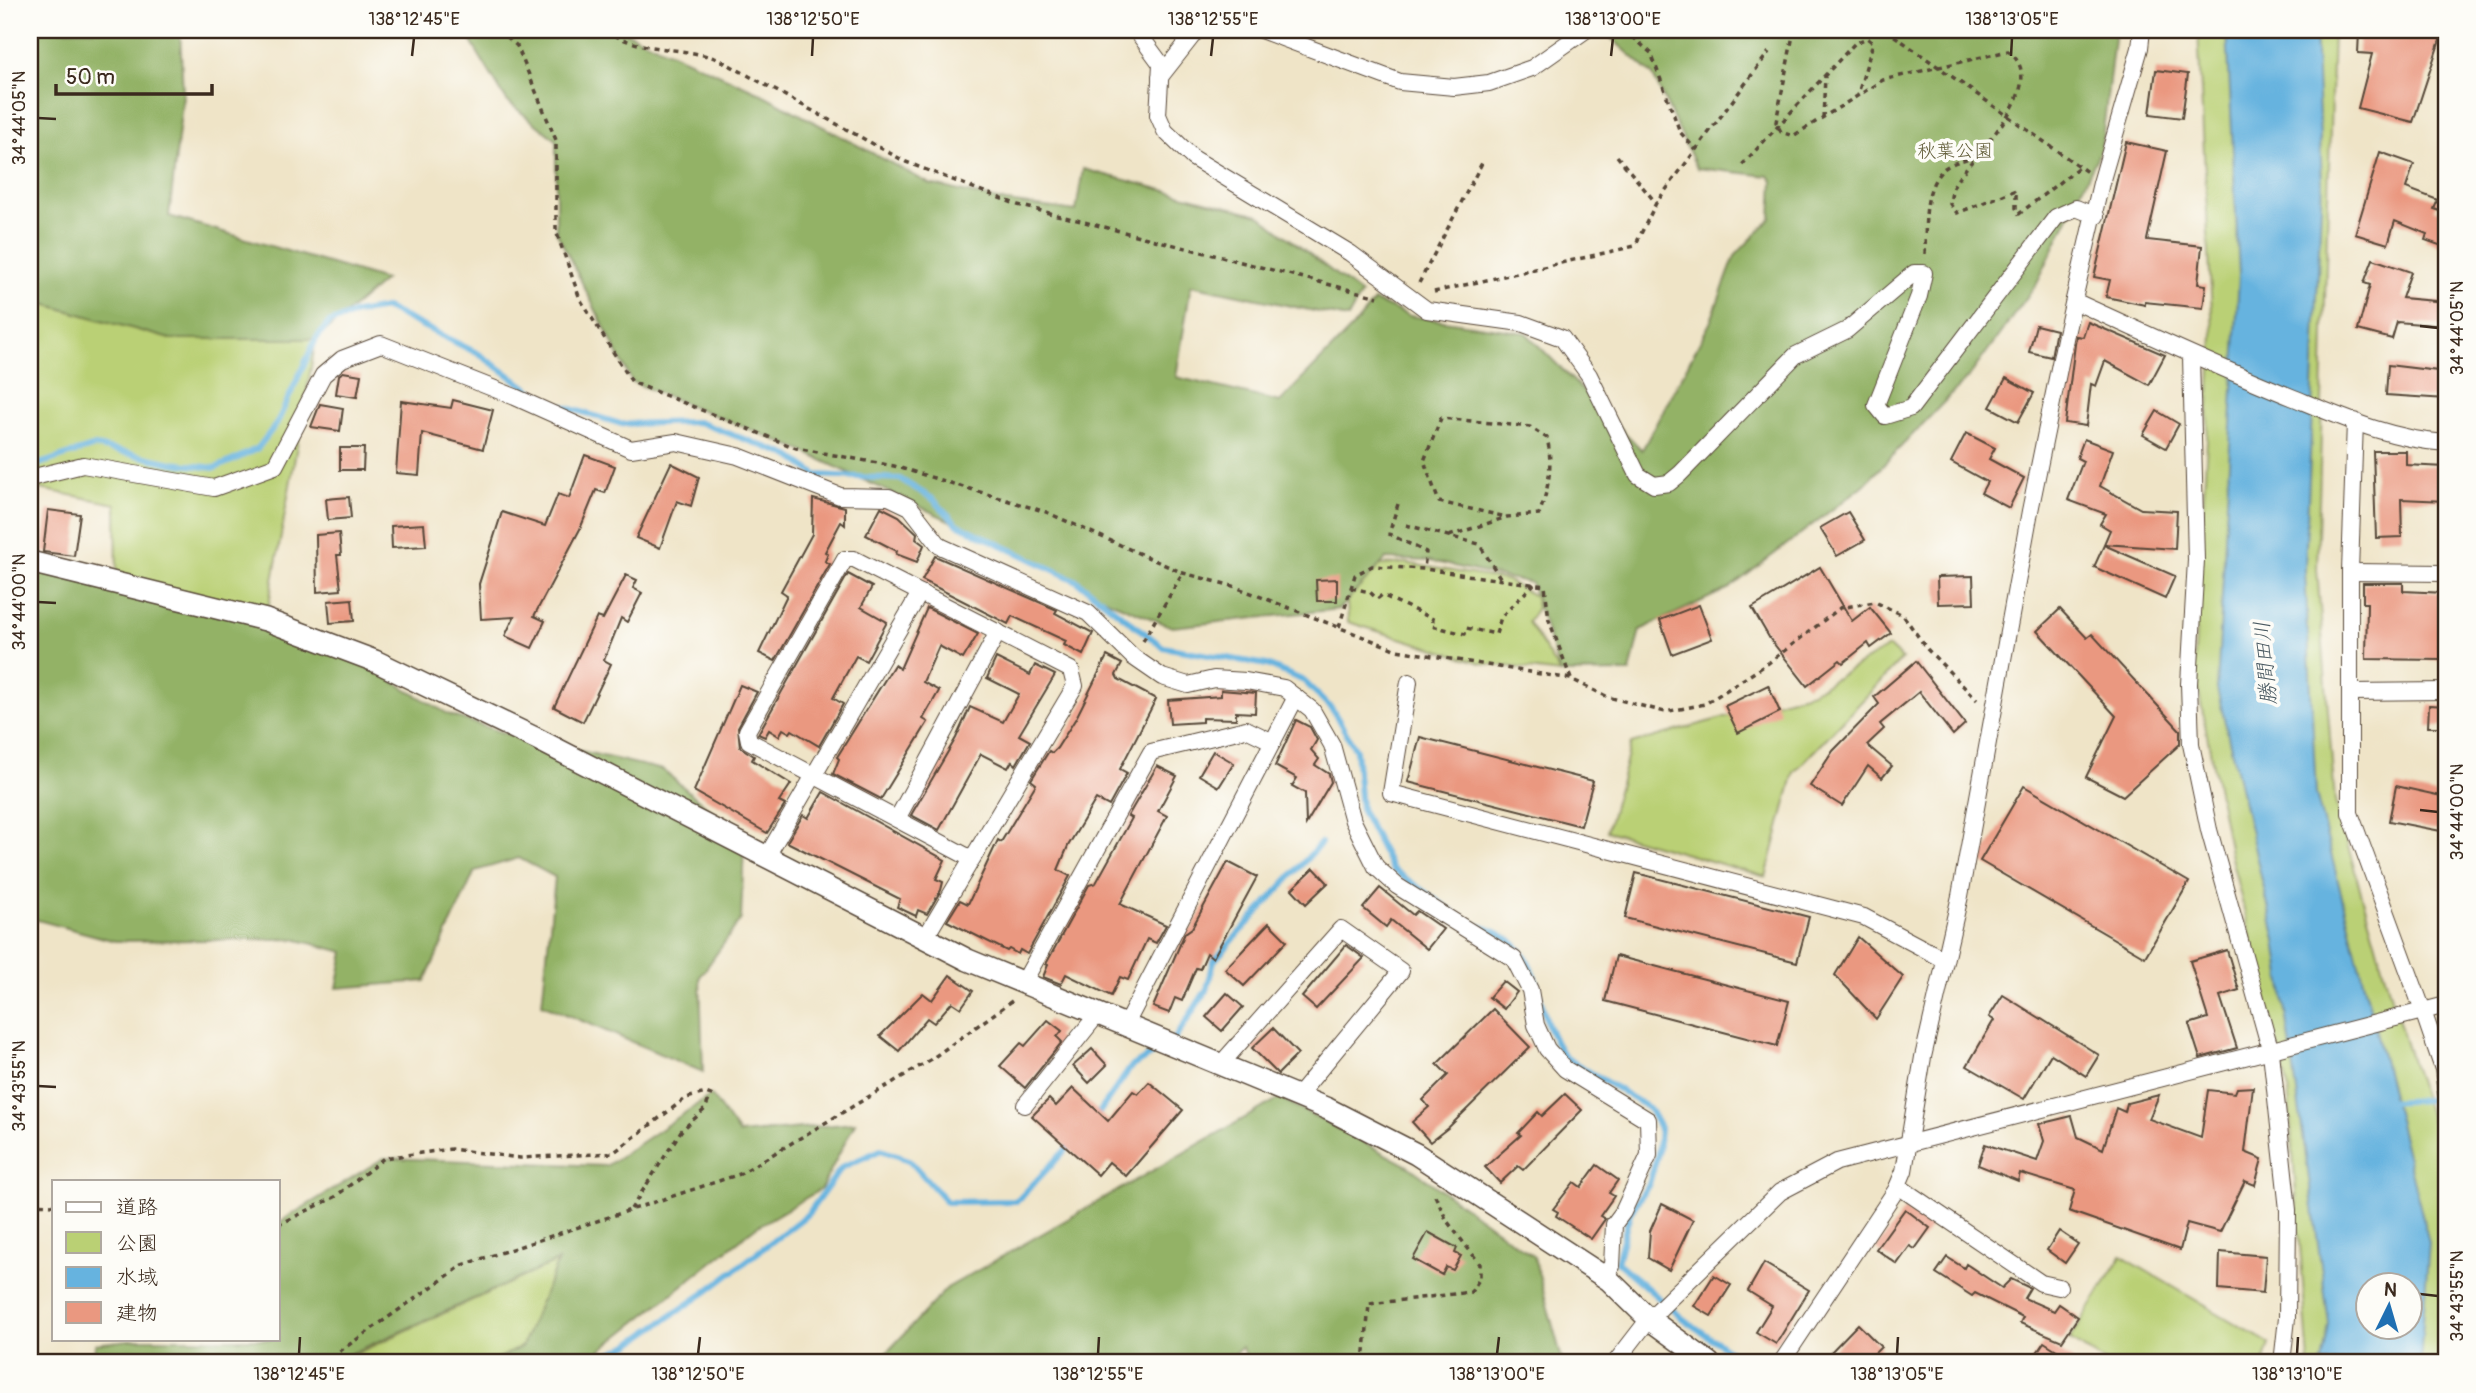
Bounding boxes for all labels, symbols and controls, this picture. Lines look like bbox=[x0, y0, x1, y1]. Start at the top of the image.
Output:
text: 138°12'45"E bbox=[368, 8, 460, 31]
text: 138°12'50"E bbox=[766, 8, 860, 31]
text: 138°12'55"E bbox=[1168, 8, 1258, 31]
text: 138°13'00"E bbox=[1565, 8, 1661, 31]
text: 138°13'05"E bbox=[1965, 8, 2059, 31]
scale bar bbox=[56, 52, 212, 96]
text: 50 m bbox=[66, 64, 115, 91]
text: 34°44'05"N bbox=[8, 71, 31, 165]
park label: 秋葉公園 bbox=[1917, 139, 1993, 163]
text: 34°44'05"N bbox=[2446, 281, 2469, 375]
text: 34°44'00"N bbox=[8, 554, 31, 650]
water label: 勝間田川 bbox=[2248, 620, 2283, 706]
text: 34°44'00"N bbox=[2446, 764, 2469, 860]
text: 34°43'55"N bbox=[8, 1040, 31, 1132]
legend bbox=[52, 1180, 280, 1340]
text: 道路 bbox=[116, 1194, 158, 1221]
text: 公園 bbox=[116, 1230, 158, 1257]
text: 34°43'55"N bbox=[2446, 1250, 2469, 1342]
text: 水域 bbox=[116, 1264, 158, 1291]
north arrow bbox=[2354, 1270, 2424, 1340]
text: N bbox=[2383, 1278, 2398, 1303]
text: 建物 bbox=[116, 1300, 158, 1327]
text: 138°12'45"E bbox=[253, 1363, 345, 1386]
text: 138°12'50"E bbox=[651, 1363, 745, 1386]
text: 138°12'55"E bbox=[1053, 1363, 1143, 1386]
text: 138°13'00"E bbox=[1449, 1363, 1545, 1386]
text: 138°13'05"E bbox=[1850, 1363, 1944, 1386]
text: 138°13'10"E bbox=[2252, 1363, 2342, 1386]

